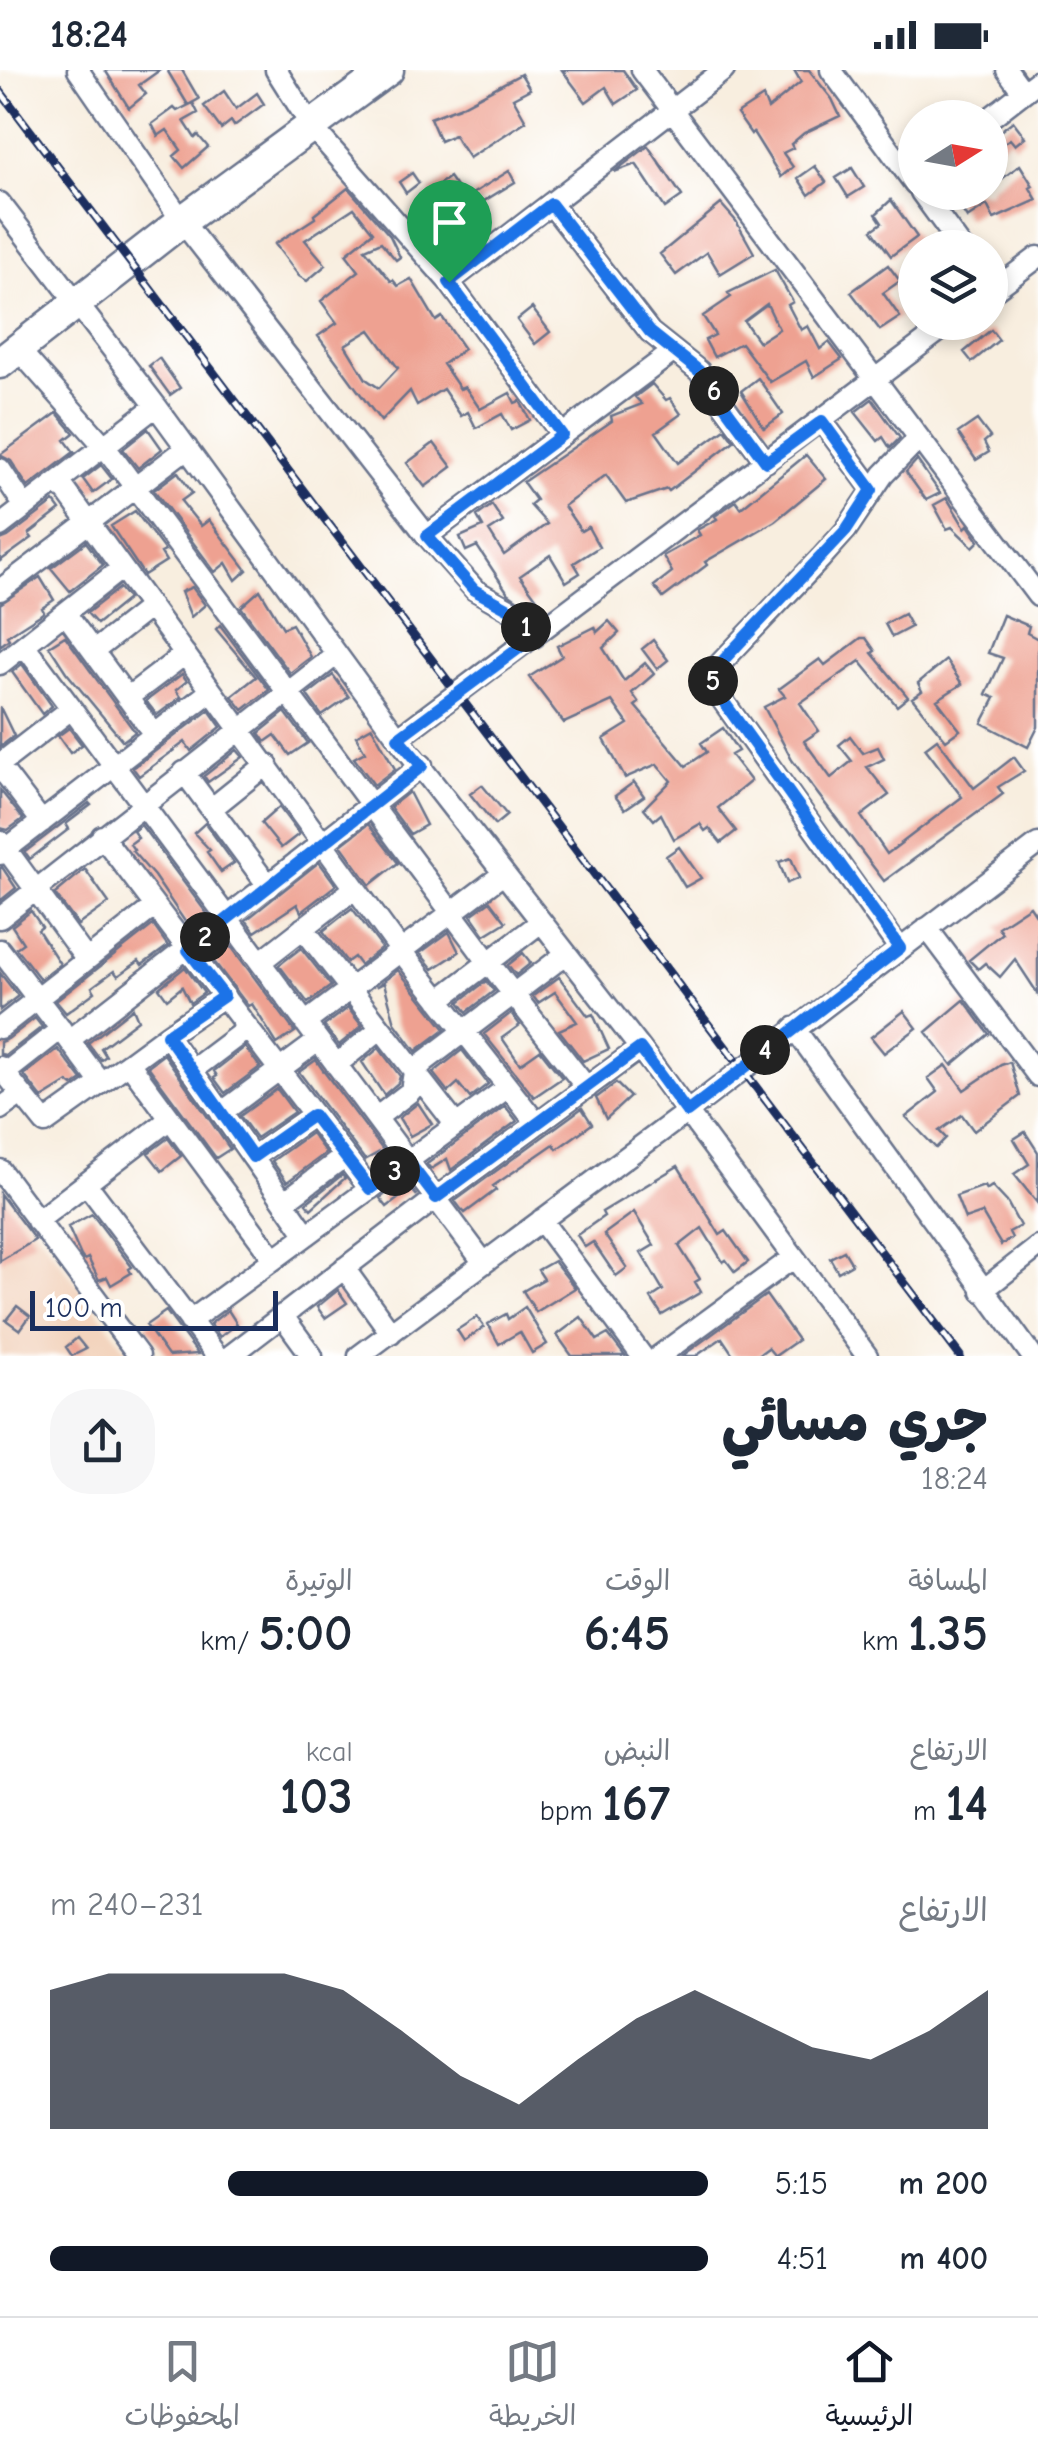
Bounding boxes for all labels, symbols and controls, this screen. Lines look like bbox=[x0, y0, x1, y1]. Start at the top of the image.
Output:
text: 18:24 bbox=[50, 13, 128, 57]
north arrow bbox=[898, 100, 1008, 210]
map controls bbox=[898, 100, 1008, 340]
pin bbox=[407, 180, 492, 283]
icon: arrive bbox=[422, 195, 477, 250]
button: layers bbox=[898, 230, 1008, 340]
pin: 6 bbox=[689, 366, 739, 416]
text: 6 bbox=[707, 375, 721, 407]
pin: 1 bbox=[501, 602, 551, 652]
text: 1 bbox=[520, 611, 532, 643]
pin: 5 bbox=[688, 656, 738, 706]
text: 5 bbox=[706, 665, 720, 697]
pin: 2 bbox=[180, 912, 230, 962]
text: 2 bbox=[198, 921, 212, 953]
pin: 4 bbox=[740, 1025, 790, 1075]
text: 4 bbox=[758, 1034, 772, 1066]
pin: 3 bbox=[370, 1146, 420, 1196]
text: 3 bbox=[388, 1155, 402, 1187]
scale bar bbox=[30, 1286, 278, 1330]
text: 100 m bbox=[45, 1292, 123, 1324]
button: share bbox=[50, 1389, 155, 1494]
text: جري مسائي bbox=[722, 1390, 988, 1454]
text: 18:24 bbox=[921, 1460, 988, 1497]
text: الوتيرة bbox=[285, 1565, 353, 1597]
text: الوقت bbox=[605, 1565, 670, 1597]
text: المسافة bbox=[908, 1565, 988, 1597]
text: 5:00 bbox=[259, 1605, 353, 1663]
text: 6:45 bbox=[584, 1605, 670, 1663]
text: 1.35 bbox=[908, 1605, 988, 1663]
text: /km bbox=[200, 1625, 259, 1657]
text: km bbox=[862, 1625, 908, 1657]
text: النبض bbox=[603, 1735, 670, 1767]
text: الارتفاع bbox=[909, 1735, 988, 1767]
text: kcal bbox=[306, 1736, 353, 1768]
text: 103 bbox=[280, 1768, 353, 1826]
text: 167 bbox=[602, 1775, 670, 1833]
text: 14 bbox=[945, 1775, 988, 1833]
text: bpm bbox=[540, 1795, 602, 1827]
text: m bbox=[913, 1795, 945, 1827]
text: 231–240 m bbox=[50, 1886, 204, 1923]
text: الارتفاع bbox=[898, 1892, 988, 1929]
text: 5:15 bbox=[775, 2165, 828, 2202]
text: 200 m bbox=[899, 2165, 988, 2202]
text: 4:51 bbox=[777, 2240, 828, 2277]
text: 400 m bbox=[899, 2240, 988, 2277]
tab: المحفوظات bbox=[125, 2334, 240, 2440]
tab: الخريطة bbox=[489, 2334, 576, 2440]
tab: الرئيسية bbox=[826, 2334, 913, 2440]

